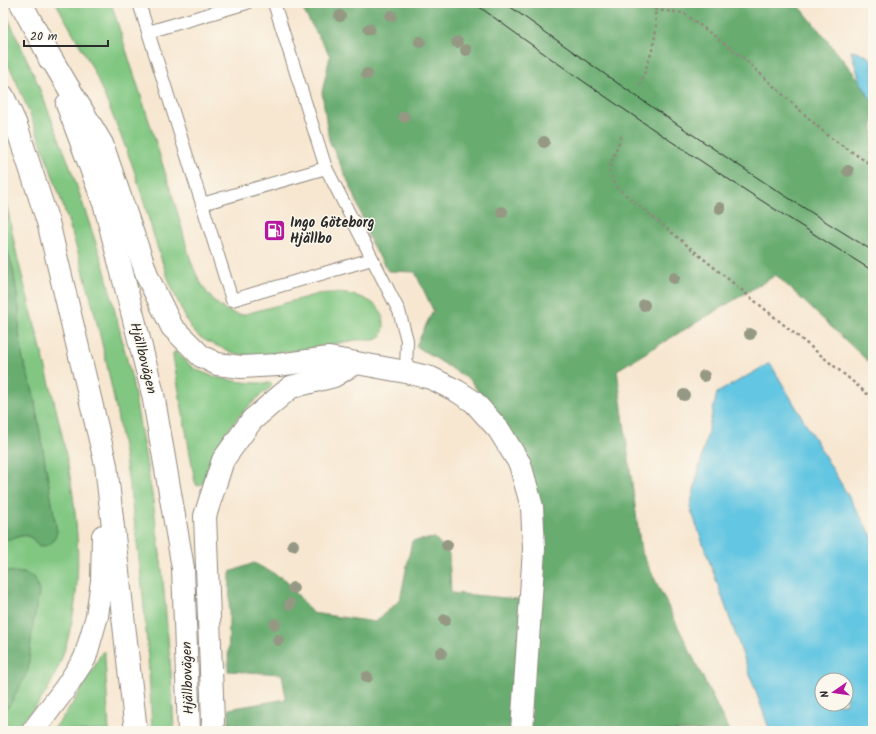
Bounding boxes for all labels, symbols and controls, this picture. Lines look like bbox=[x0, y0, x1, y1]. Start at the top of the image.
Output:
scale bar bbox=[24, 22, 108, 48]
text: 20 m bbox=[30, 27, 58, 46]
place label: Ingo Göteborg Hjällbo bbox=[290, 212, 375, 250]
fuel station icon: Ingo Göteborg Hjällbo bbox=[261, 217, 287, 243]
street label: Hjällbovägen bbox=[124, 320, 163, 396]
street label: Hjällbovägen bbox=[176, 641, 200, 715]
north arrow bbox=[814, 672, 854, 712]
text: N bbox=[816, 689, 835, 699]

